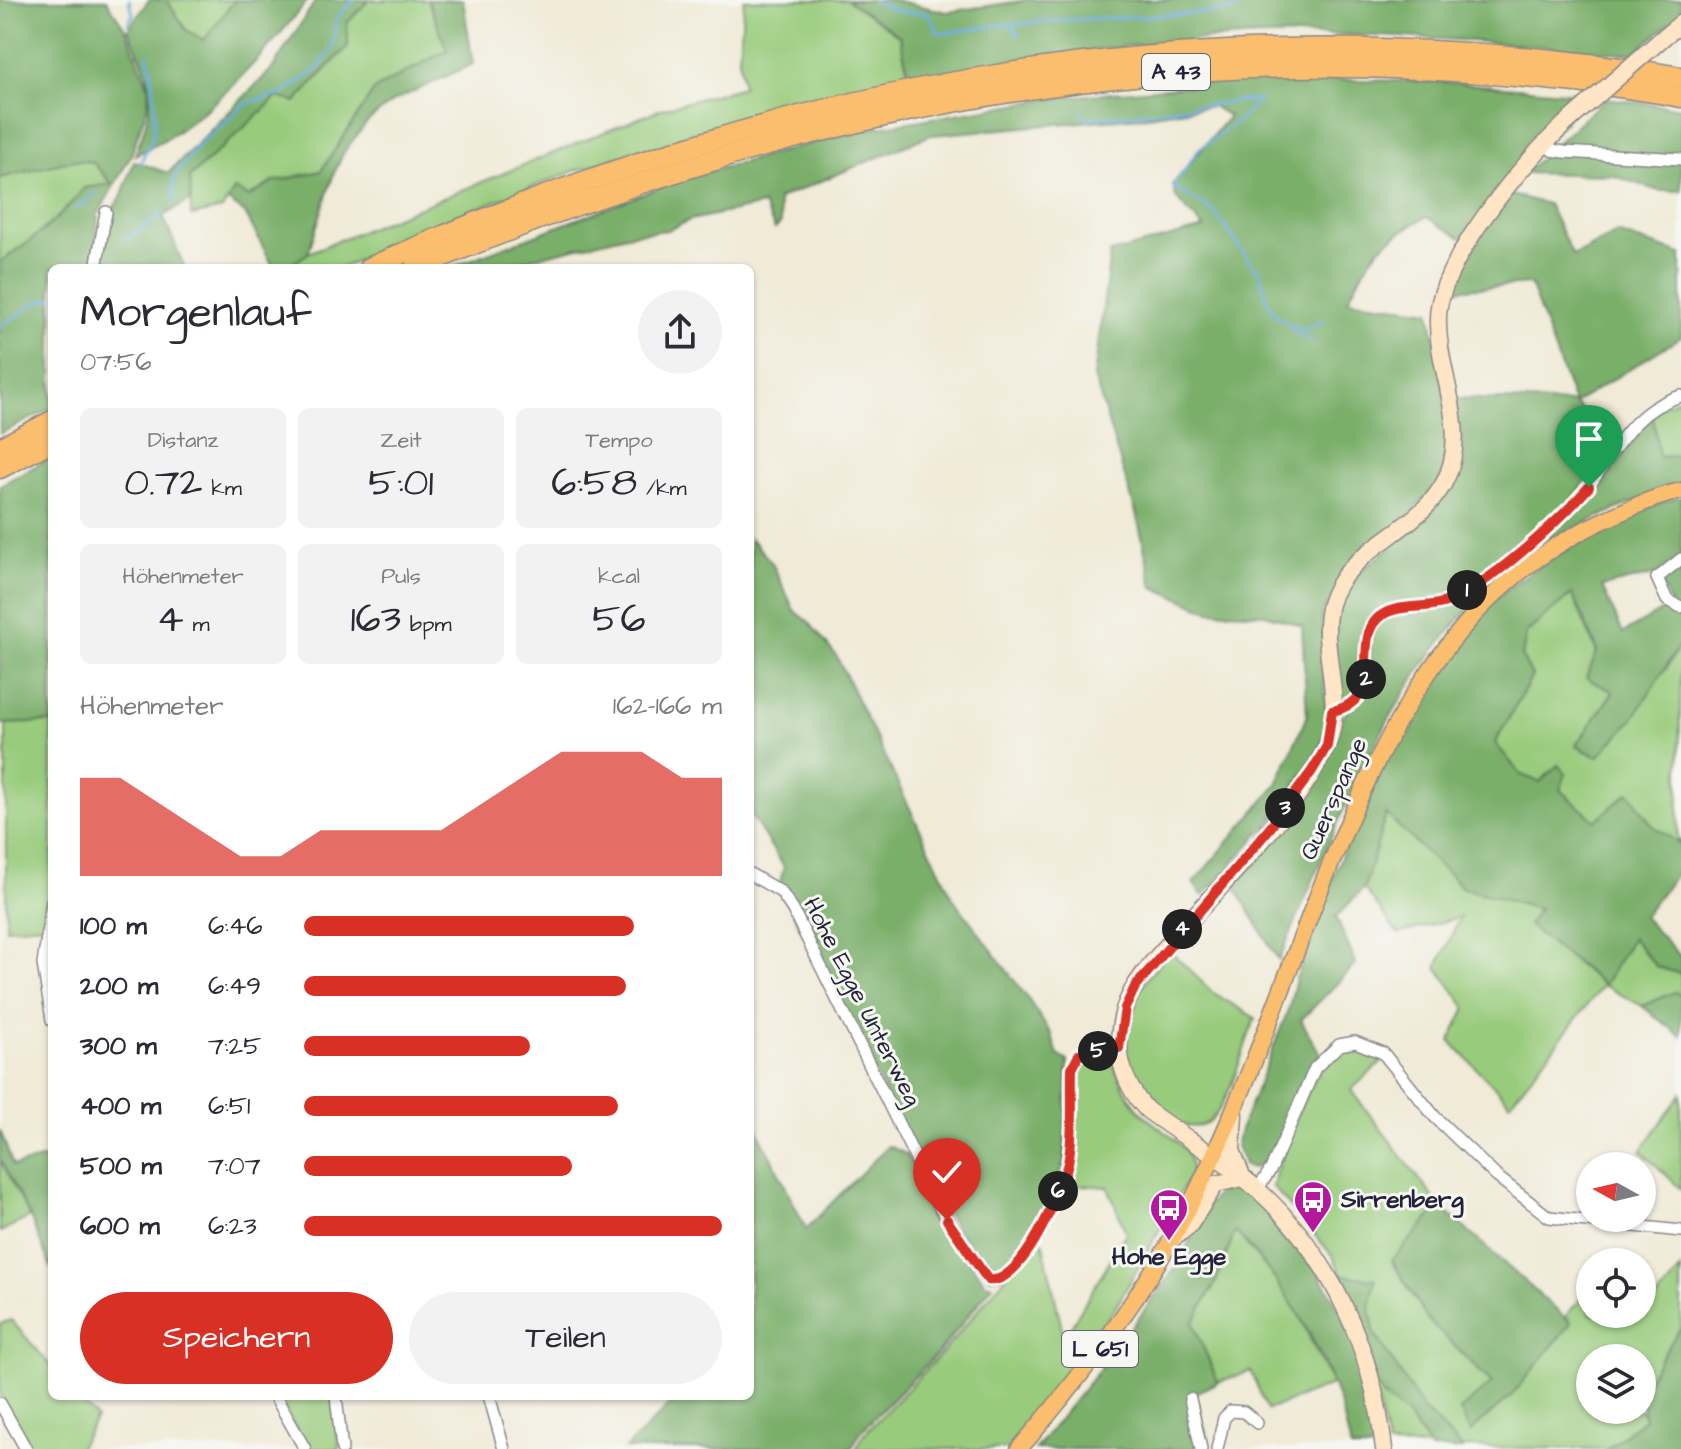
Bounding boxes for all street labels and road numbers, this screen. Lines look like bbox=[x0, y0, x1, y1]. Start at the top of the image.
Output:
road number: A 43 bbox=[1142, 54, 1210, 90]
street label: Querspange bbox=[1292, 732, 1377, 866]
street label: Hohe Egge Unterweg bbox=[794, 892, 929, 1113]
road number: L 651 bbox=[1062, 1331, 1138, 1367]

